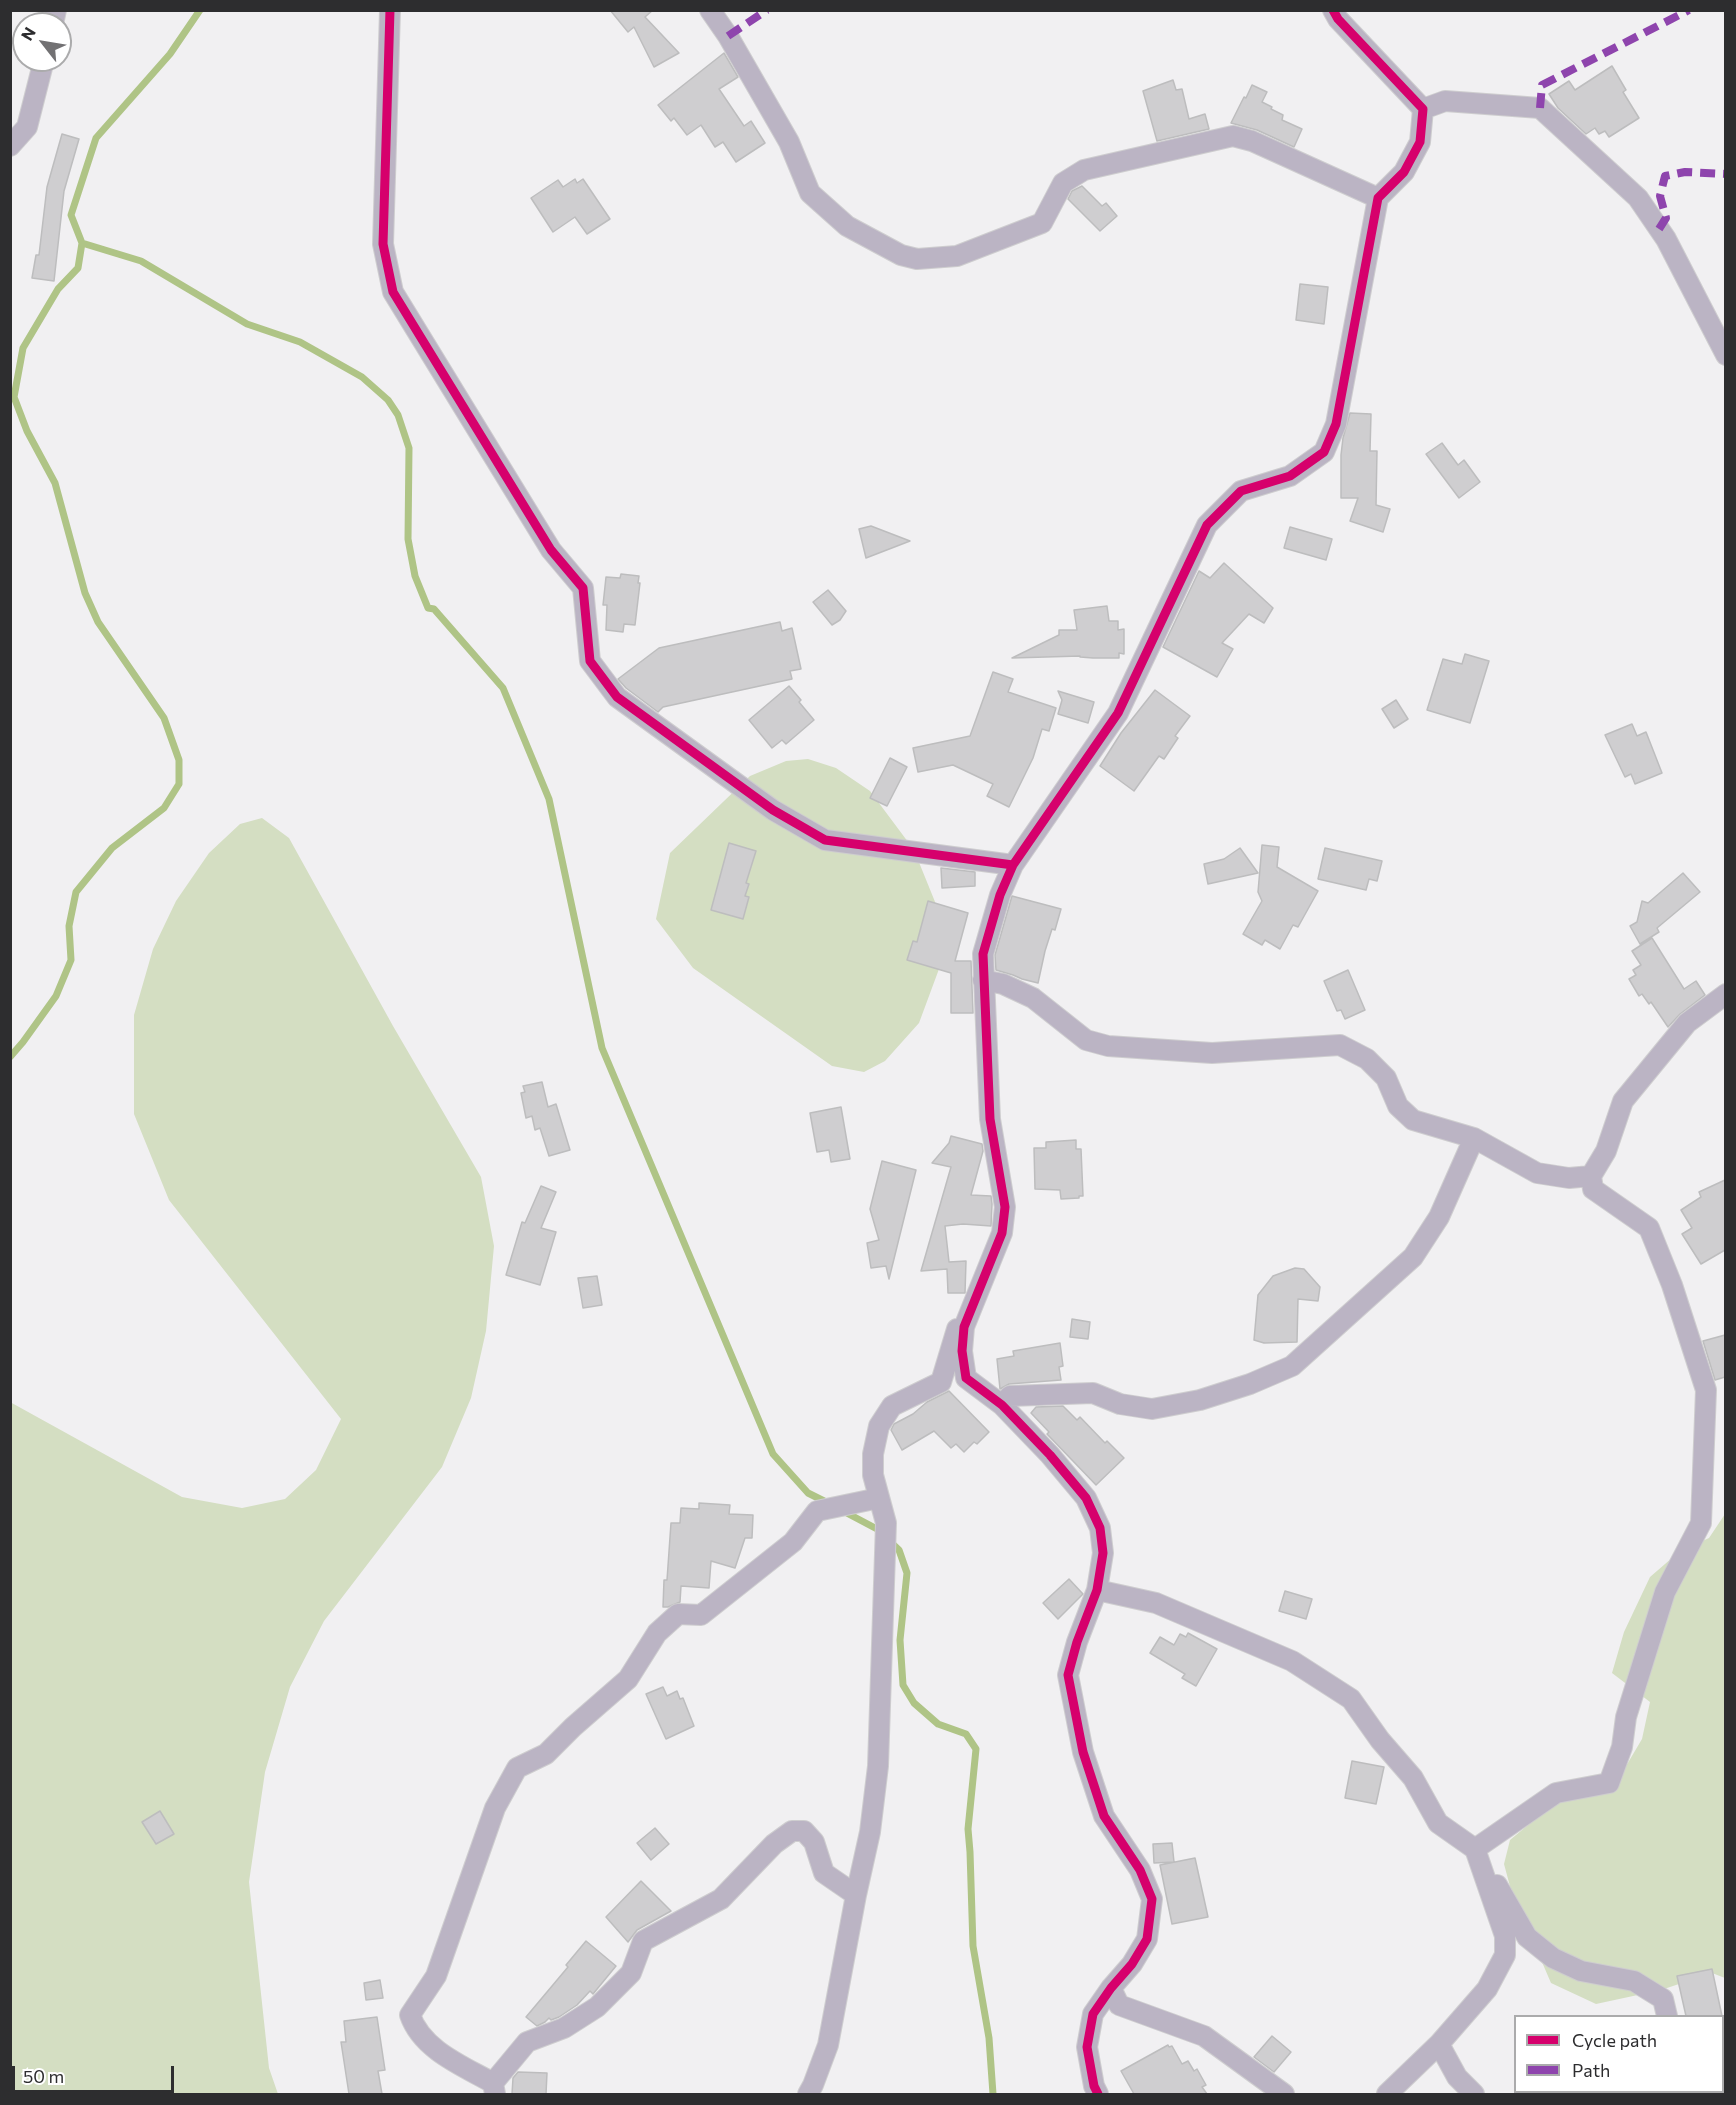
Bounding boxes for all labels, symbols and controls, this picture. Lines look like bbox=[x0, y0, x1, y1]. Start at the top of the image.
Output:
north arrow bbox=[12, 12, 72, 72]
text: N bbox=[17, 23, 39, 44]
legend bbox=[1514, 2015, 1724, 2093]
text: Cycle path bbox=[1572, 2029, 1657, 2051]
scale bar bbox=[15, 2054, 177, 2092]
text: Path bbox=[1572, 2059, 1610, 2081]
text: 50 m bbox=[23, 2065, 64, 2087]

